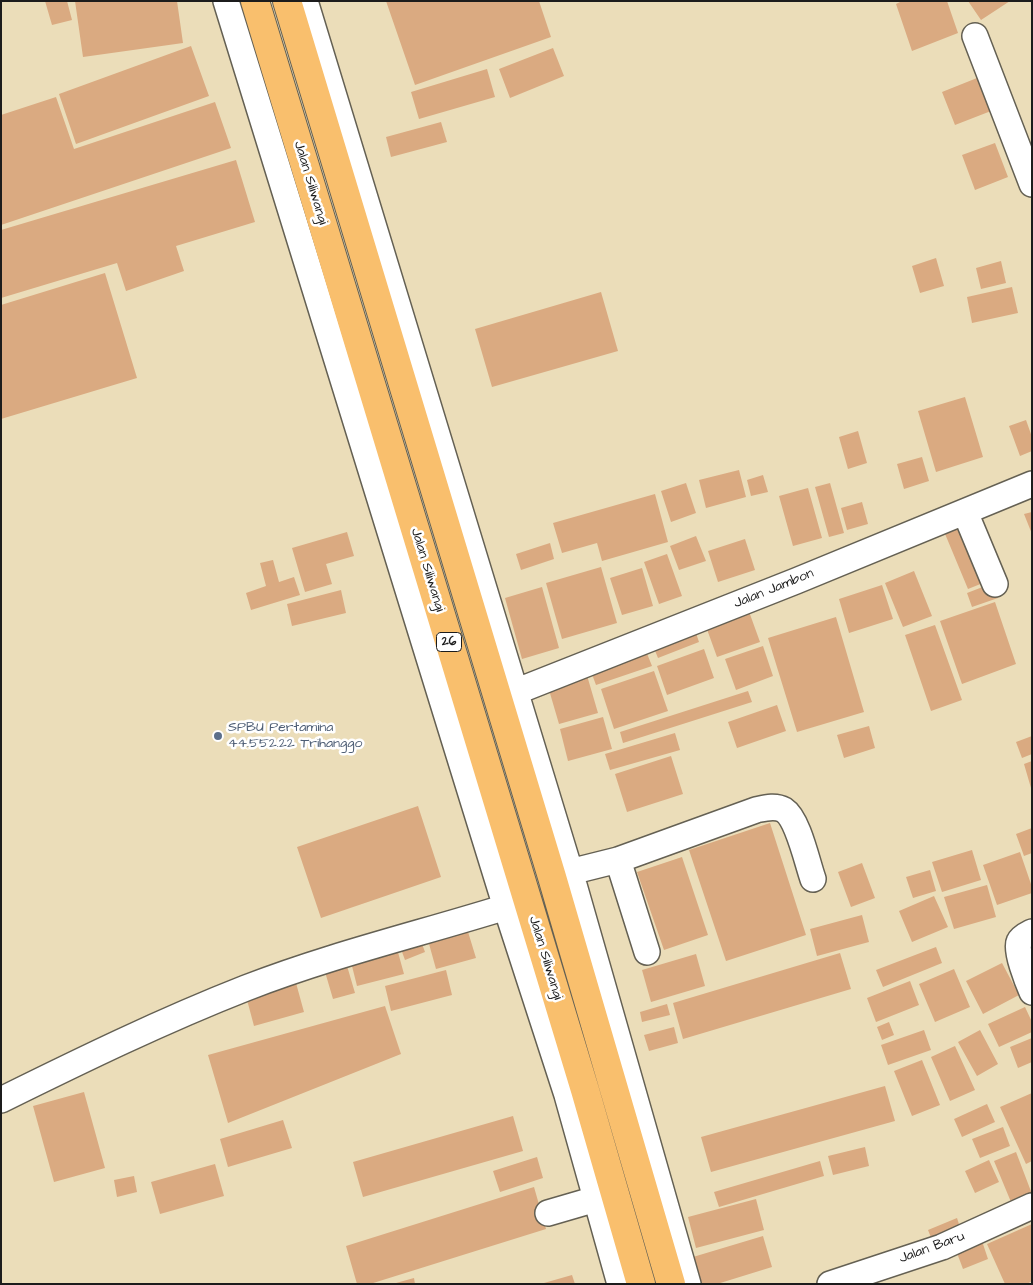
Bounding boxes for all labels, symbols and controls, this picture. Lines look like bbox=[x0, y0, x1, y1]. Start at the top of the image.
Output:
street label: Jalan Siliwangi bbox=[289, 139, 331, 227]
street label: Jalan Siliwangi bbox=[406, 526, 448, 614]
street label: Jalan Jambon bbox=[732, 565, 816, 613]
road number: 26 bbox=[436, 632, 462, 652]
place label: SPBU Pertamina 44.552.22 Trihanggo bbox=[228, 720, 362, 752]
marker: SPBU Pertamina 44.552.22 Trihanggo bbox=[212, 730, 224, 742]
street label: Jalan Siliwangi bbox=[524, 914, 566, 1002]
street label: Jalan Baru bbox=[897, 1228, 967, 1268]

